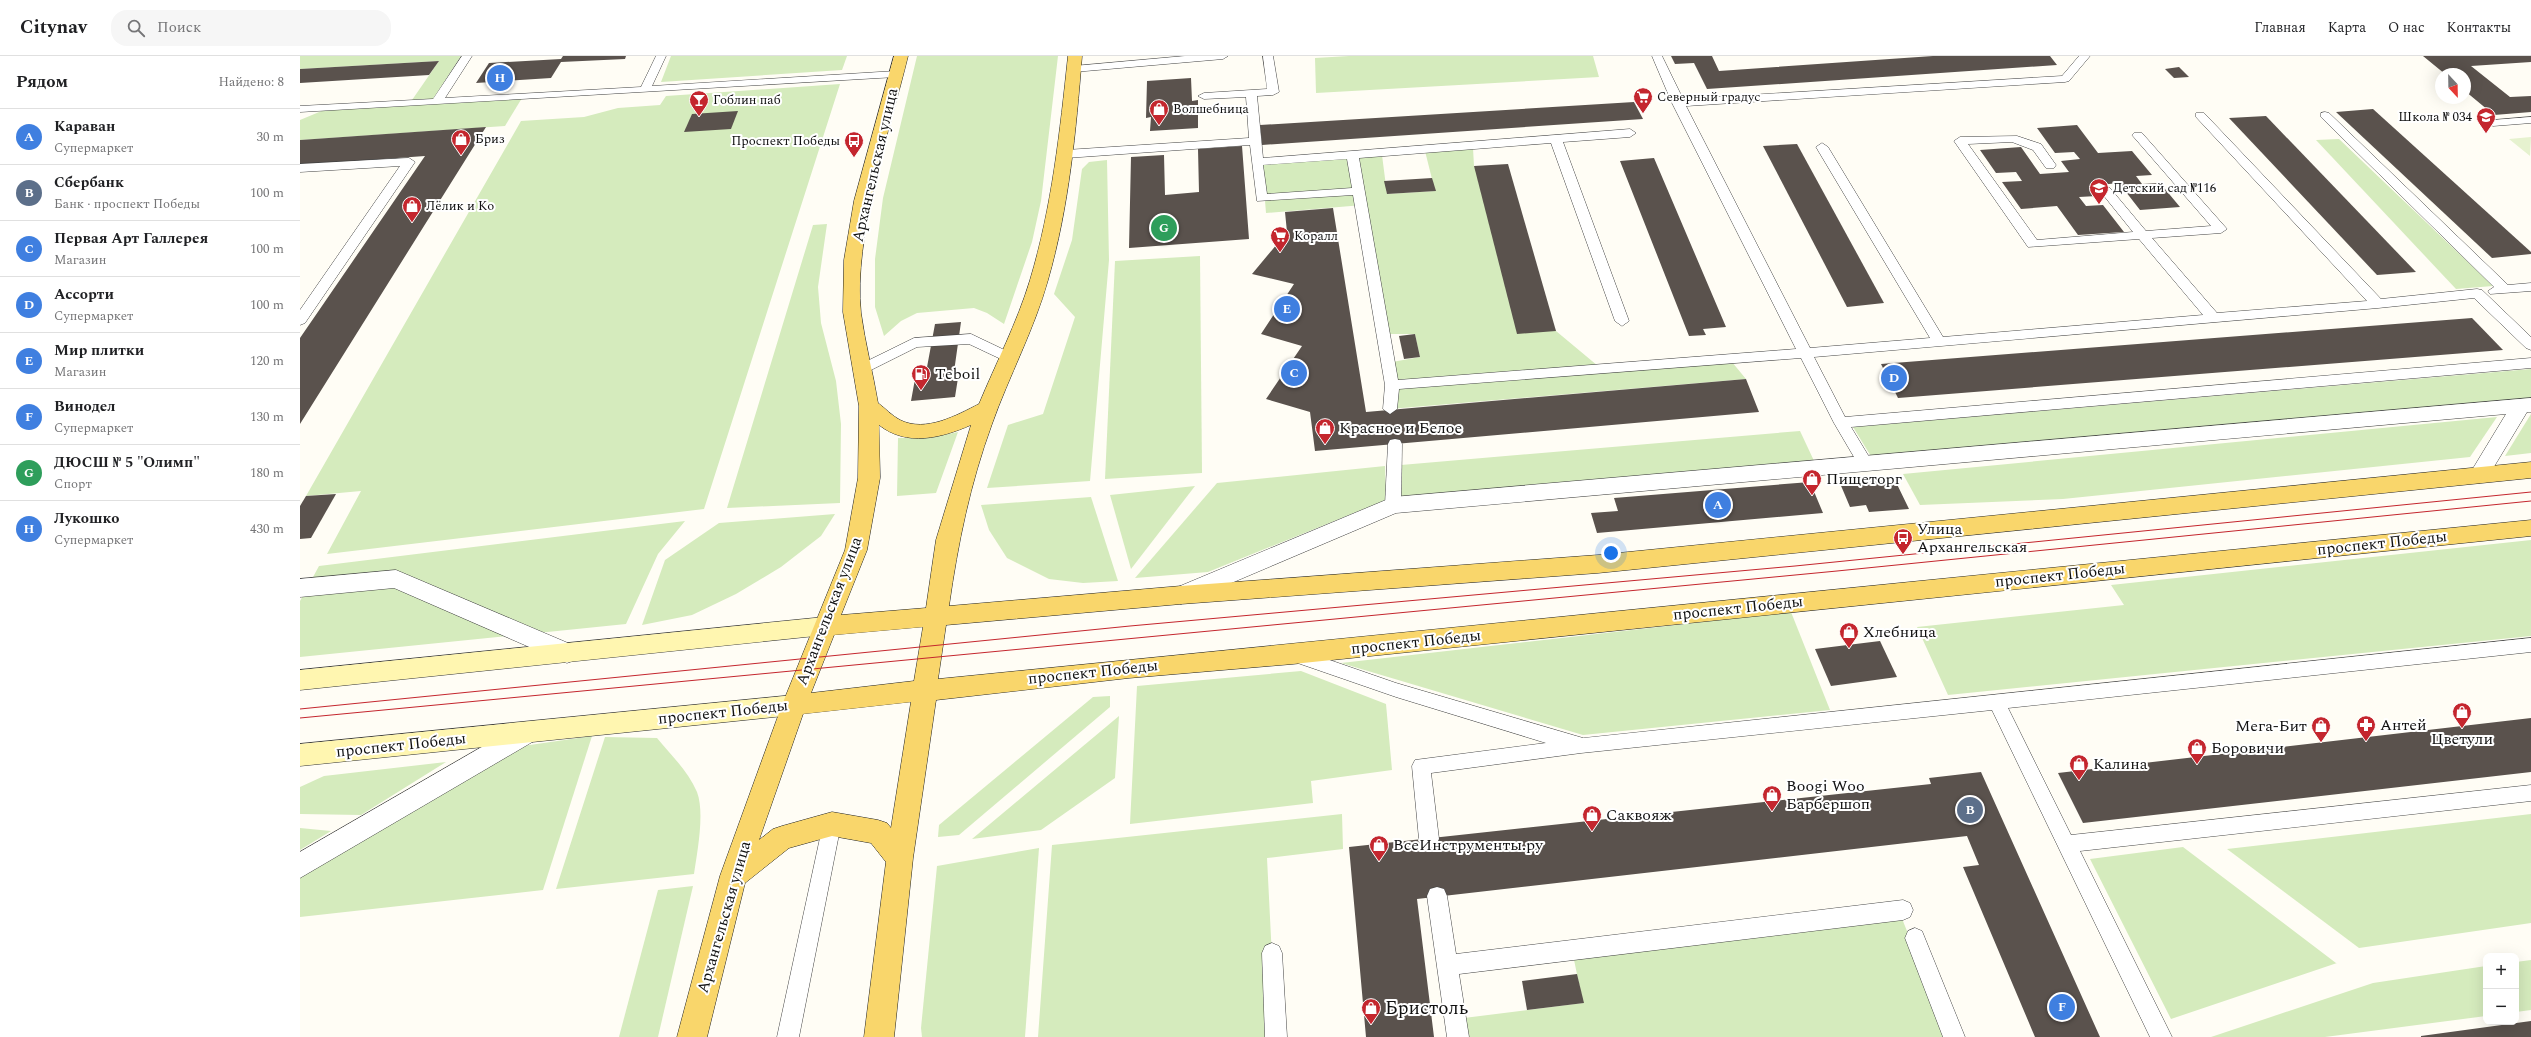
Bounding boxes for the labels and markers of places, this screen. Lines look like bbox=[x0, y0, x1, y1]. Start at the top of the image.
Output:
pin: H bbox=[487, 63, 513, 93]
supermarket icon: Северный градус bbox=[1632, 86, 1654, 114]
place label: Северный градус bbox=[1657, 87, 1760, 107]
bar icon: Гоблин паб bbox=[688, 89, 710, 117]
place label: Гоблин паб bbox=[713, 90, 781, 110]
shop icon: Волшебница bbox=[1148, 98, 1170, 126]
place label: Волшебница bbox=[1173, 99, 1250, 119]
school or university icon: Школа № 034 bbox=[2475, 106, 2497, 134]
place label: Школа № 034 bbox=[2398, 107, 2472, 127]
shop icon: Бриз bbox=[450, 128, 472, 156]
place label: Бриз bbox=[475, 129, 505, 149]
bus stop icon: Проспект Победы bbox=[843, 130, 865, 158]
place label: Проспект Победы bbox=[731, 131, 840, 151]
school or university icon: Детский сад №116 bbox=[2088, 177, 2110, 205]
place label: Детский сад №116 bbox=[2113, 178, 2217, 198]
shop icon: Лёлик и Ко bbox=[401, 195, 423, 223]
place label: Лёлик и Ко bbox=[426, 196, 494, 216]
pin: G bbox=[1151, 213, 1177, 243]
supermarket icon: Коралл bbox=[1269, 225, 1291, 253]
place label: Коралл bbox=[1294, 226, 1338, 246]
pin: E bbox=[1274, 294, 1300, 324]
pin: C bbox=[1281, 358, 1307, 388]
place label: Teboil bbox=[935, 362, 980, 386]
fuel station icon: Teboil bbox=[910, 363, 932, 391]
pin: D bbox=[1881, 363, 1907, 393]
place label: Красное и Белое bbox=[1339, 416, 1462, 440]
shop icon: Красное и Белое bbox=[1314, 417, 1336, 445]
place label: Пищеторг bbox=[1826, 467, 1902, 491]
shop icon: Пищеторг bbox=[1801, 468, 1823, 496]
pin: A bbox=[1705, 490, 1731, 520]
place label: Улица Архангельская bbox=[1917, 517, 2027, 559]
bus stop icon: Улица Архангельская bbox=[1892, 527, 1914, 555]
place label: Хлебница bbox=[1863, 620, 1936, 644]
shop icon: Хлебница bbox=[1838, 621, 1860, 649]
shop icon: Цветули bbox=[2451, 701, 2473, 729]
place label: Антей bbox=[2380, 713, 2427, 737]
place label: Мега-Бит bbox=[2235, 714, 2307, 738]
pharmacy icon: Антей bbox=[2355, 714, 2377, 742]
shop icon: Мега-Бит bbox=[2310, 715, 2332, 743]
place label: Цветули bbox=[2431, 727, 2493, 751]
place label: Боровичи bbox=[2211, 736, 2284, 760]
shop icon: Боровичи bbox=[2186, 737, 2208, 765]
place label: Калина bbox=[2093, 752, 2148, 776]
shop icon: Калина bbox=[2068, 753, 2090, 781]
place label: Boogi Woo Барбершоп bbox=[1786, 774, 1870, 816]
shop icon: Boogi Woo Барбершоп bbox=[1761, 784, 1783, 812]
pin: B bbox=[1957, 795, 1983, 825]
place label: Саквояж bbox=[1606, 803, 1673, 827]
shop icon: Саквояж bbox=[1581, 804, 1603, 832]
place label: ВсеИнструменты.ру bbox=[1393, 833, 1544, 857]
shop icon: ВсеИнструменты.ру bbox=[1368, 834, 1390, 862]
pin: F bbox=[2049, 992, 2075, 1022]
place label: Бристоль bbox=[1385, 994, 1468, 1023]
shop icon: Бристоль bbox=[1360, 997, 1382, 1025]

